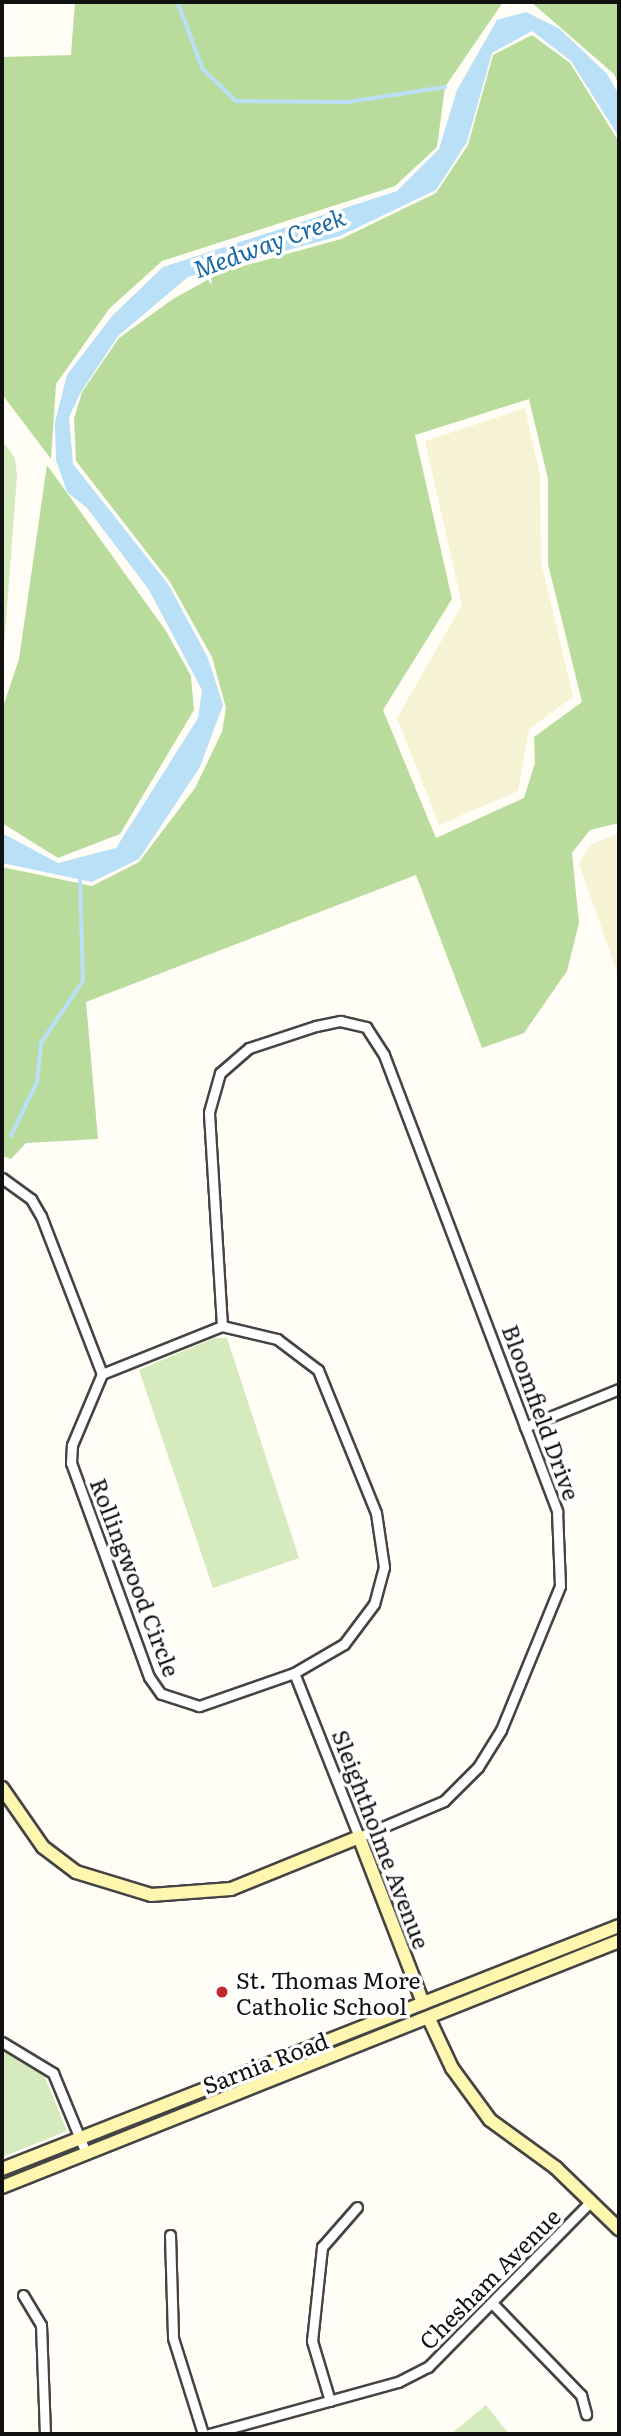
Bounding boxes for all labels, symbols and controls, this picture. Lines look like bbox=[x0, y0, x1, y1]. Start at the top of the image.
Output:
water label: Medway Creek bbox=[189, 201, 349, 283]
street label: Bloomfield Drive bbox=[497, 1321, 587, 1503]
street label: Rollingwood Circle bbox=[85, 1474, 187, 1680]
street label: Sleightholme Avenue bbox=[327, 1726, 437, 1952]
place label: St. Thomas More Catholic School bbox=[236, 1965, 420, 2019]
marker: St. Thomas More Catholic School bbox=[214, 1984, 230, 2000]
street label: Sarnia Road bbox=[198, 2025, 332, 2099]
street label: Chesham Avenue bbox=[413, 2202, 565, 2354]

